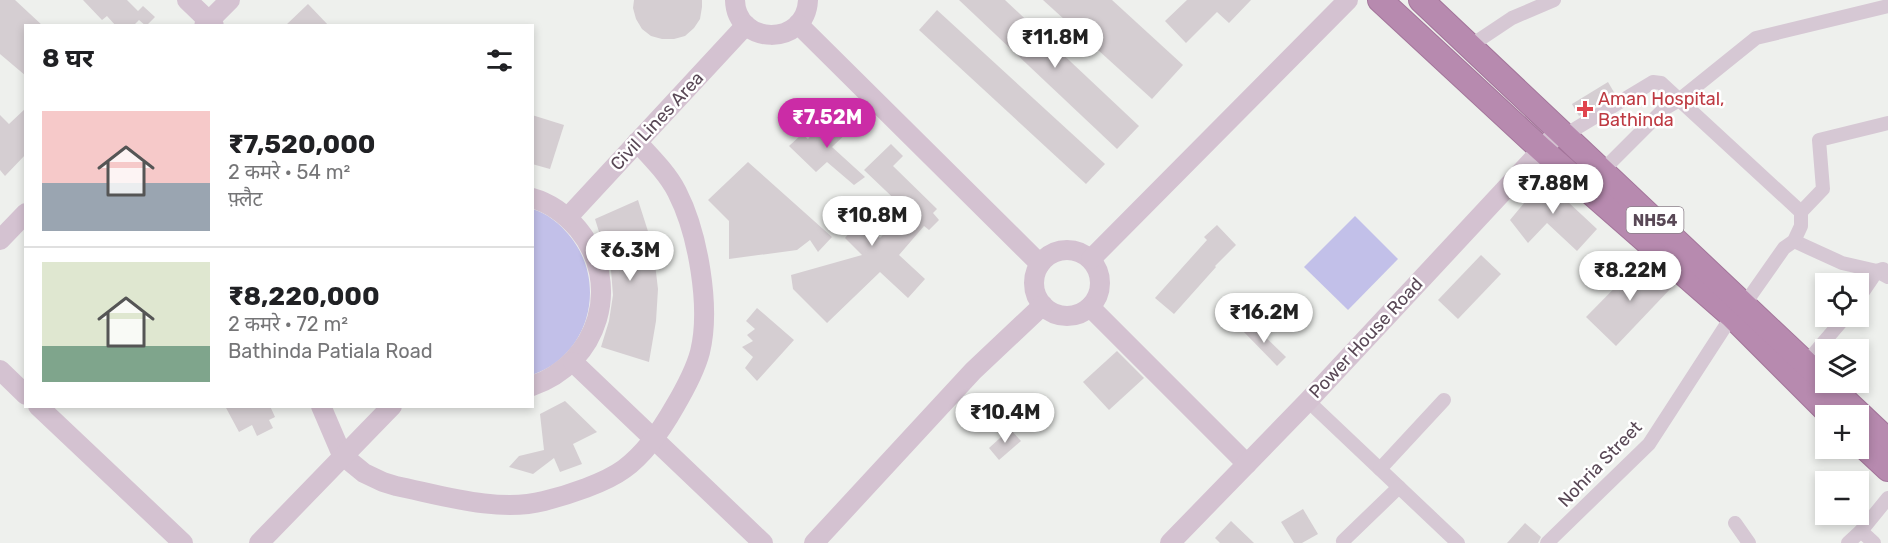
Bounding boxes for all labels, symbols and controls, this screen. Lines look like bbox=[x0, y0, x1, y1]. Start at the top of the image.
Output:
pin: ₹11.8M bbox=[1006, 18, 1104, 69]
text: ₹11.8M bbox=[1021, 25, 1089, 49]
text: 8 घर bbox=[42, 43, 93, 74]
icon: filters bbox=[483, 44, 516, 77]
street label: Civil Lines Area bbox=[606, 67, 708, 175]
place label: Aman Hospital, Bathinda bbox=[1598, 88, 1725, 131]
pin: ₹7.52M bbox=[778, 98, 876, 149]
marker: Aman Hospital, Bathinda bbox=[1576, 100, 1594, 118]
text: ₹7.52M bbox=[792, 105, 862, 129]
text: ₹7,520,000 bbox=[228, 129, 376, 160]
icon: home bbox=[90, 135, 162, 207]
text: 2 कमरे · 54 m² bbox=[228, 160, 350, 184]
pin: ₹7.88M bbox=[1504, 164, 1602, 215]
text: ₹7.88M bbox=[1517, 171, 1589, 195]
text: फ़्लैट bbox=[228, 187, 263, 211]
pin: ₹10.8M bbox=[823, 196, 921, 247]
text: ₹10.8M bbox=[836, 203, 908, 227]
road number: NH54 bbox=[1626, 207, 1684, 233]
pin: ₹6.3M bbox=[588, 231, 672, 282]
text: ₹6.3M bbox=[600, 238, 660, 262]
pin: ₹8.22M bbox=[1581, 251, 1679, 302]
text: ₹8.22M bbox=[1593, 258, 1667, 282]
street label: Power House Road bbox=[1304, 273, 1428, 403]
map controls bbox=[1815, 273, 1869, 525]
button: locate bbox=[1815, 273, 1869, 327]
text: ₹8,220,000 bbox=[228, 281, 380, 312]
icon: home bbox=[90, 286, 162, 358]
pin: ₹16.2M bbox=[1215, 293, 1313, 344]
text: ₹16.2M bbox=[1229, 300, 1299, 324]
text: 2 कमरे · 72 m² bbox=[228, 312, 348, 336]
text: Bathinda Patiala Road bbox=[228, 339, 433, 363]
button: layers bbox=[1815, 339, 1869, 393]
pin: ₹10.4M bbox=[956, 393, 1054, 444]
text: ₹10.4M bbox=[969, 400, 1041, 424]
button: + bbox=[1815, 405, 1869, 459]
street label: Nohria Street bbox=[1553, 416, 1647, 512]
button: − bbox=[1815, 471, 1869, 525]

